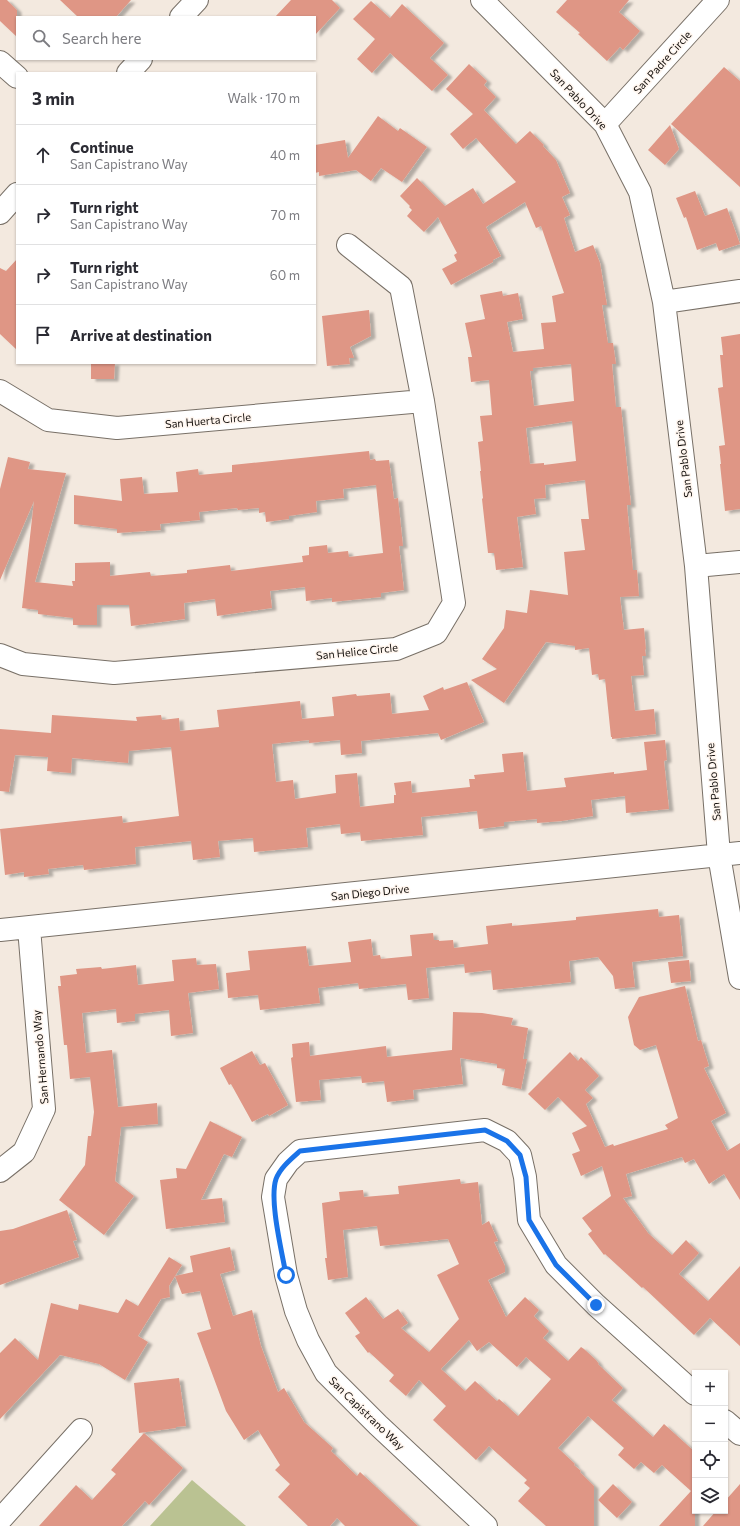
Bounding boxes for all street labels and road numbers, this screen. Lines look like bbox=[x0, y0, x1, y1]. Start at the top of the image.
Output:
street label: San Padre Circle bbox=[630, 28, 694, 96]
street label: San Pablo Drive bbox=[548, 66, 610, 132]
street label: San Huerta Circle bbox=[165, 410, 252, 430]
street label: San Pablo Drive bbox=[672, 419, 694, 498]
street label: San Helice Circle bbox=[315, 640, 399, 662]
street label: San Pablo Drive bbox=[703, 742, 723, 821]
street label: San Diego Drive bbox=[330, 881, 410, 903]
street label: San Hernando Way bbox=[29, 1009, 51, 1105]
street label: San Capistrano Way bbox=[327, 1374, 408, 1453]

